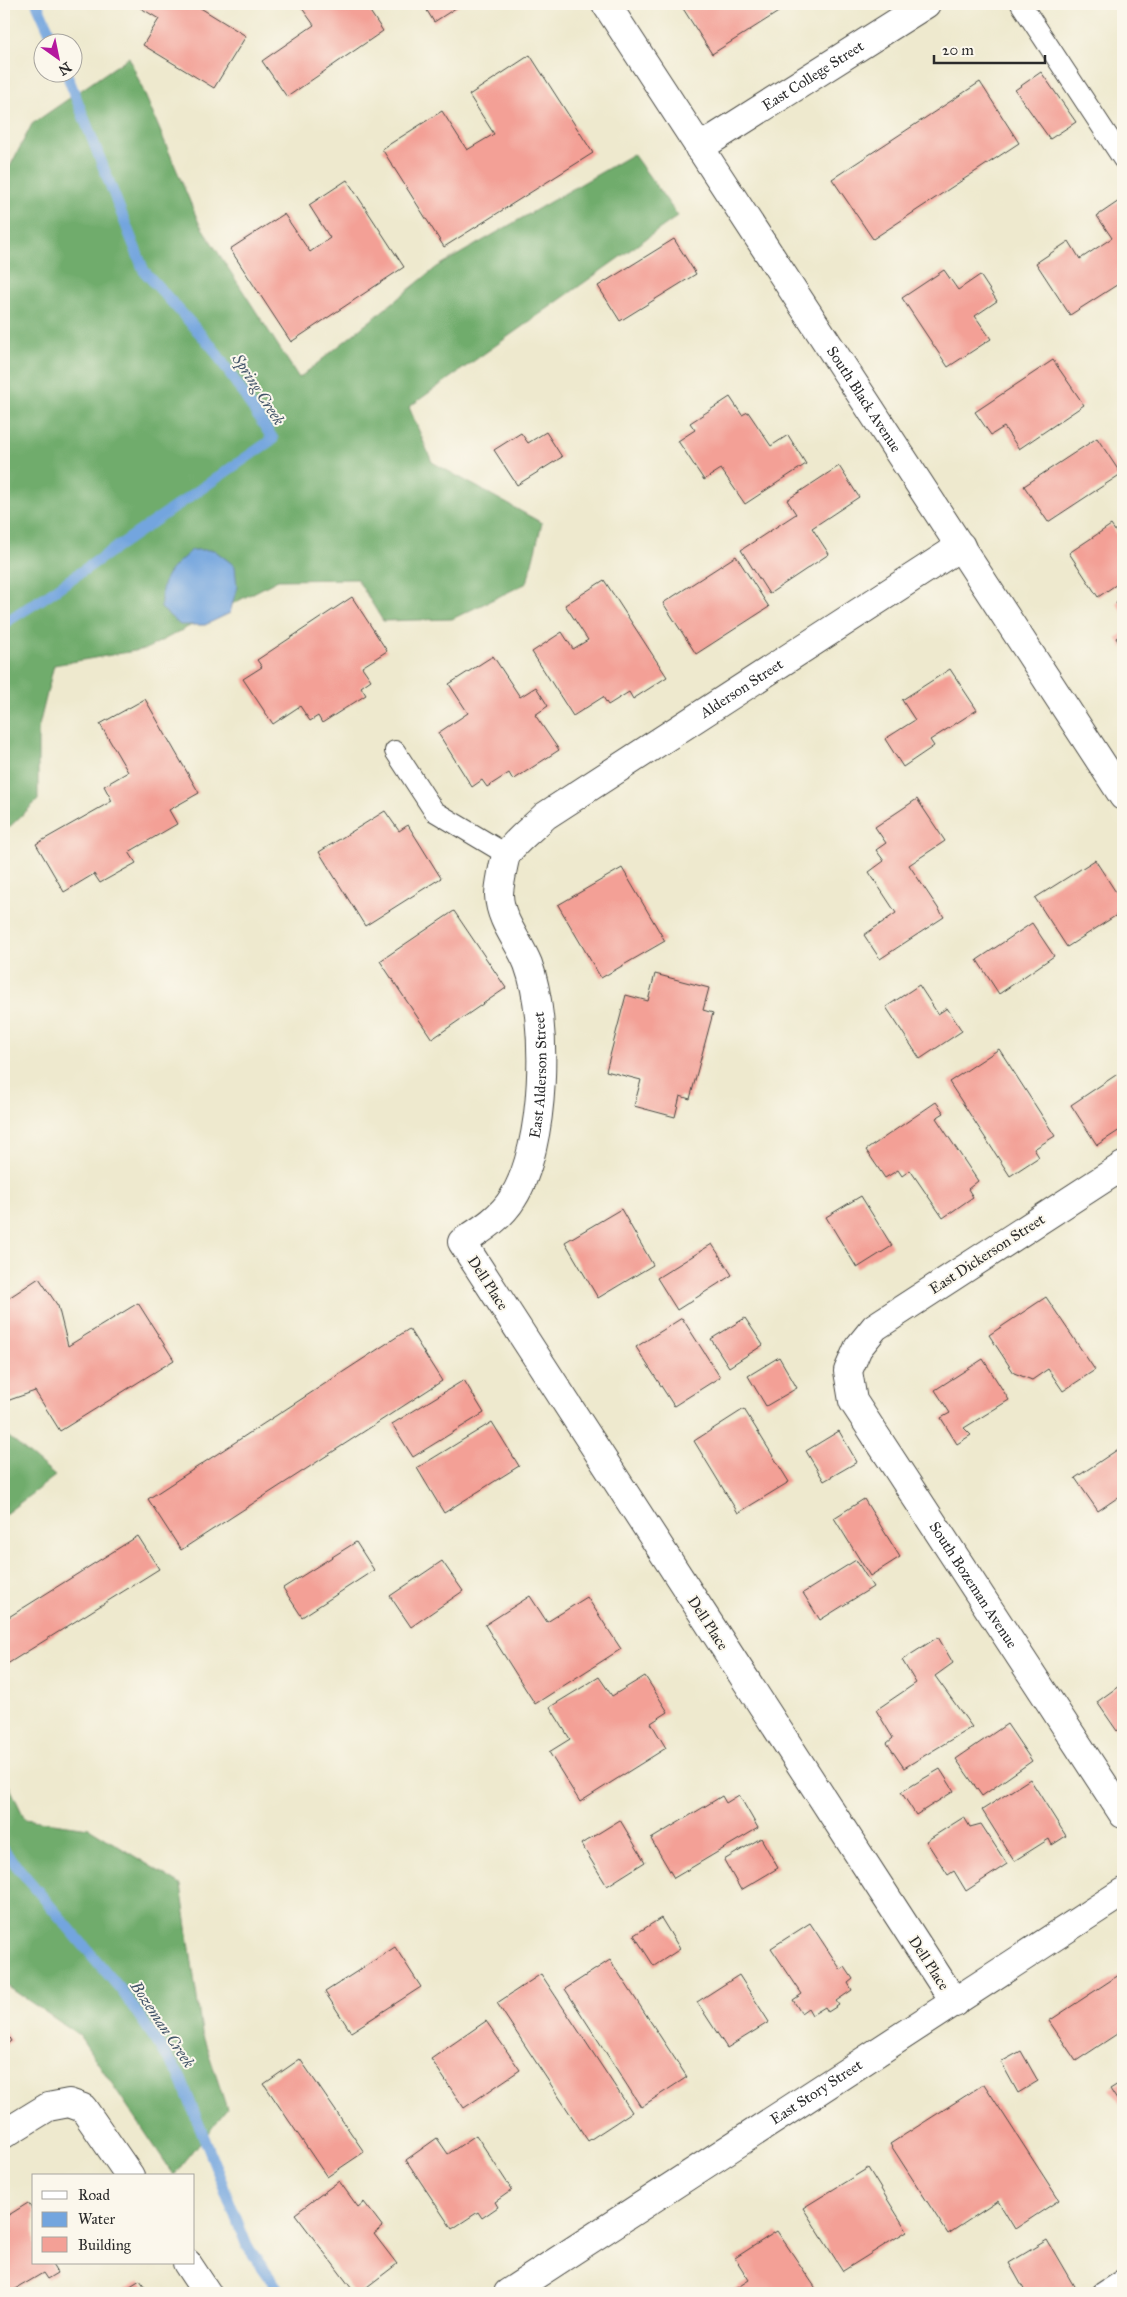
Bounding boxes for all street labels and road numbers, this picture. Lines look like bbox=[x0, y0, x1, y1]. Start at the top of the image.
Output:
street label: East College Street bbox=[759, 36, 868, 115]
street label: South Black Avenue bbox=[823, 343, 905, 456]
street label: Alderson Street bbox=[696, 655, 787, 722]
street label: East Alderson Street bbox=[525, 1010, 550, 1140]
street label: East Dickerson Street bbox=[926, 1210, 1049, 1298]
street label: Dell Place bbox=[464, 1253, 512, 1313]
street label: South Bozeman Avenue bbox=[925, 1518, 1021, 1652]
street label: Dell Place bbox=[684, 1593, 732, 1653]
street label: Dell Place bbox=[905, 1933, 953, 1993]
street label: East Story Street bbox=[767, 2055, 866, 2128]

